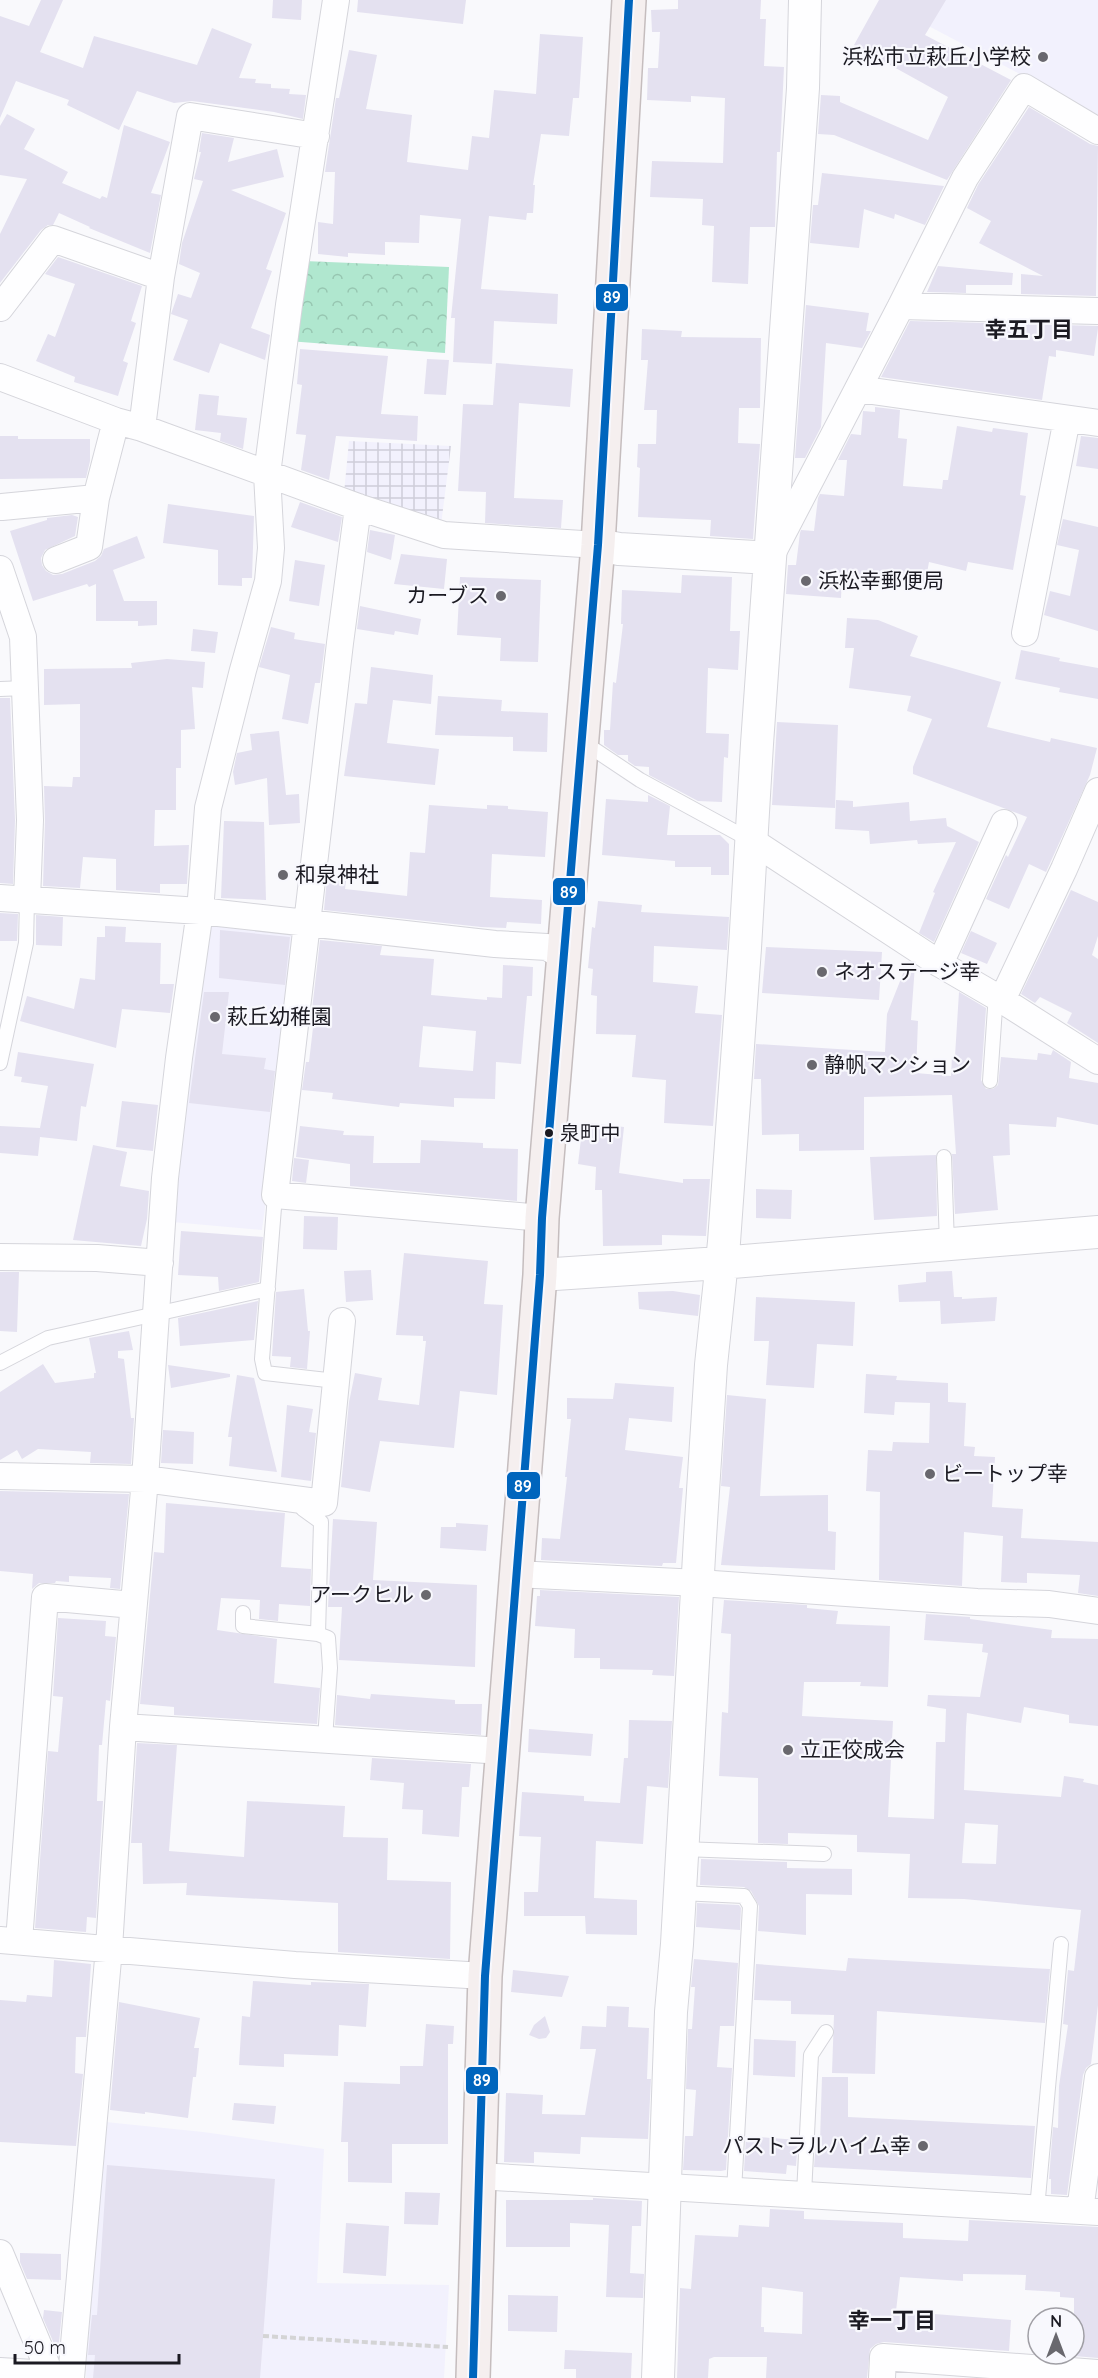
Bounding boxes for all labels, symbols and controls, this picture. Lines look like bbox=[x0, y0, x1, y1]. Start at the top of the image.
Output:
place label: 浜松市立萩丘小学校 bbox=[842, 43, 1031, 69]
marker: 浜松市立萩丘小学校 bbox=[1036, 50, 1050, 64]
line badge: 89 bbox=[595, 283, 629, 312]
text: 89 bbox=[603, 287, 621, 307]
district label: 幸五丁目 bbox=[985, 315, 1073, 343]
place label: 浜松幸郵便局 bbox=[818, 567, 944, 593]
marker: 浜松幸郵便局 bbox=[799, 574, 813, 588]
place label: カーブス bbox=[406, 582, 489, 608]
marker: カーブス bbox=[494, 589, 508, 603]
place label: 和泉神社 bbox=[295, 861, 379, 887]
marker: 和泉神社 bbox=[276, 868, 290, 882]
line badge: 89 bbox=[552, 877, 586, 906]
text: 89 bbox=[560, 882, 578, 902]
place label: ネオステージ幸 bbox=[834, 958, 981, 984]
marker: ネオステージ幸 bbox=[815, 965, 829, 979]
place label: 萩丘幼稚園 bbox=[227, 1003, 332, 1029]
marker: 萩丘幼稚園 bbox=[208, 1010, 222, 1024]
place label: 静帆マンション bbox=[824, 1051, 971, 1077]
marker: 静帆マンション bbox=[805, 1058, 819, 1072]
place label: 泉町中 bbox=[560, 1120, 620, 1145]
marker: 泉町中 bbox=[543, 1127, 555, 1139]
place label: ビートップ幸 bbox=[942, 1460, 1068, 1486]
marker: ビートップ幸 bbox=[923, 1467, 937, 1481]
line badge: 89 bbox=[506, 1471, 541, 1500]
text: 89 bbox=[514, 1476, 532, 1496]
place label: アークヒル bbox=[310, 1581, 414, 1607]
marker: アークヒル bbox=[419, 1588, 433, 1602]
place label: 立正佼成会 bbox=[800, 1736, 905, 1762]
marker: 立正佼成会 bbox=[781, 1743, 795, 1757]
line badge: 89 bbox=[465, 2066, 499, 2095]
text: 89 bbox=[473, 2070, 491, 2090]
place label: パストラルハイム幸 bbox=[723, 2132, 911, 2158]
marker: パストラルハイム幸 bbox=[916, 2139, 930, 2153]
district label: 幸一丁目 bbox=[848, 2306, 936, 2334]
north arrow bbox=[1026, 2306, 1086, 2366]
text: N bbox=[1050, 2311, 1062, 2331]
scale bar bbox=[15, 2327, 178, 2365]
text: 50 m bbox=[24, 2336, 66, 2359]

